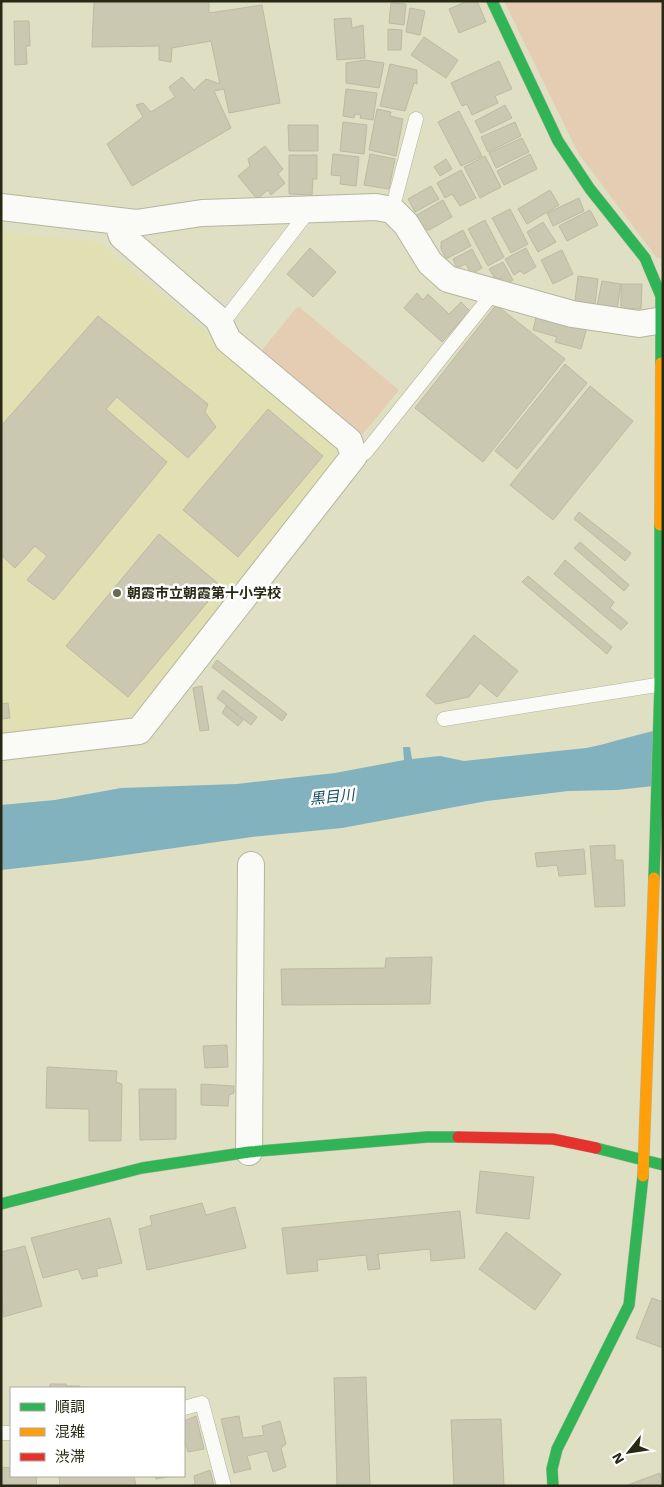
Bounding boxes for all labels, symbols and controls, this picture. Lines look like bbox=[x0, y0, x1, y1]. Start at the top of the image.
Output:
place label: 朝霞市立朝霞第十小学校 bbox=[127, 585, 281, 601]
marker: 朝霞市立朝霞第十小学校 bbox=[111, 587, 123, 599]
water label: 黒目川 bbox=[309, 785, 357, 808]
legend bbox=[10, 1387, 185, 1477]
text: 順調 bbox=[55, 1398, 85, 1416]
text: 混雑 bbox=[55, 1423, 85, 1441]
north arrow bbox=[604, 1427, 654, 1477]
text: 渋滞 bbox=[55, 1448, 85, 1466]
text: N bbox=[608, 1450, 627, 1467]

